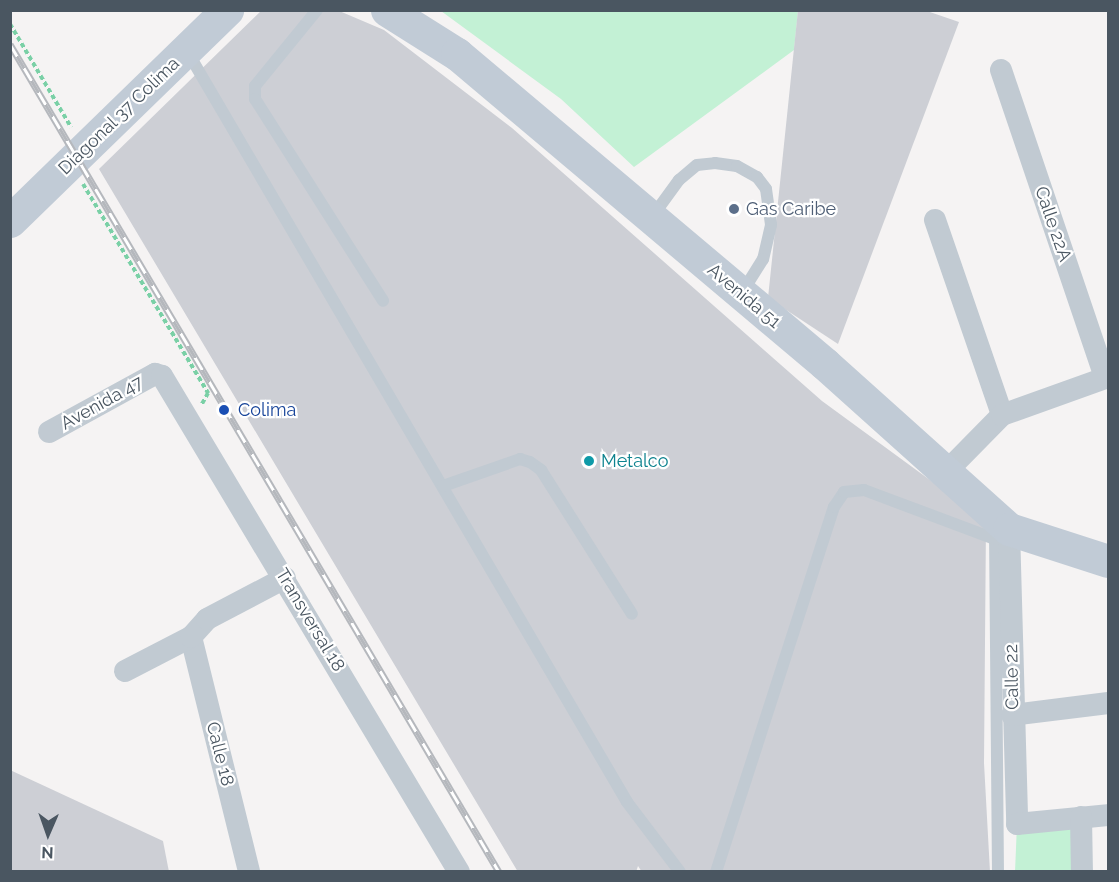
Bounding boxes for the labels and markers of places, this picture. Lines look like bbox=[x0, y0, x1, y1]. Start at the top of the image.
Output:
place label: Gas Caribe bbox=[746, 198, 836, 220]
marker: Gas Caribe bbox=[727, 202, 741, 216]
place label: Colima bbox=[238, 399, 296, 421]
marker: Colima bbox=[215, 401, 233, 419]
place label: Metalco bbox=[601, 450, 668, 472]
marker: Metalco bbox=[582, 454, 596, 468]

